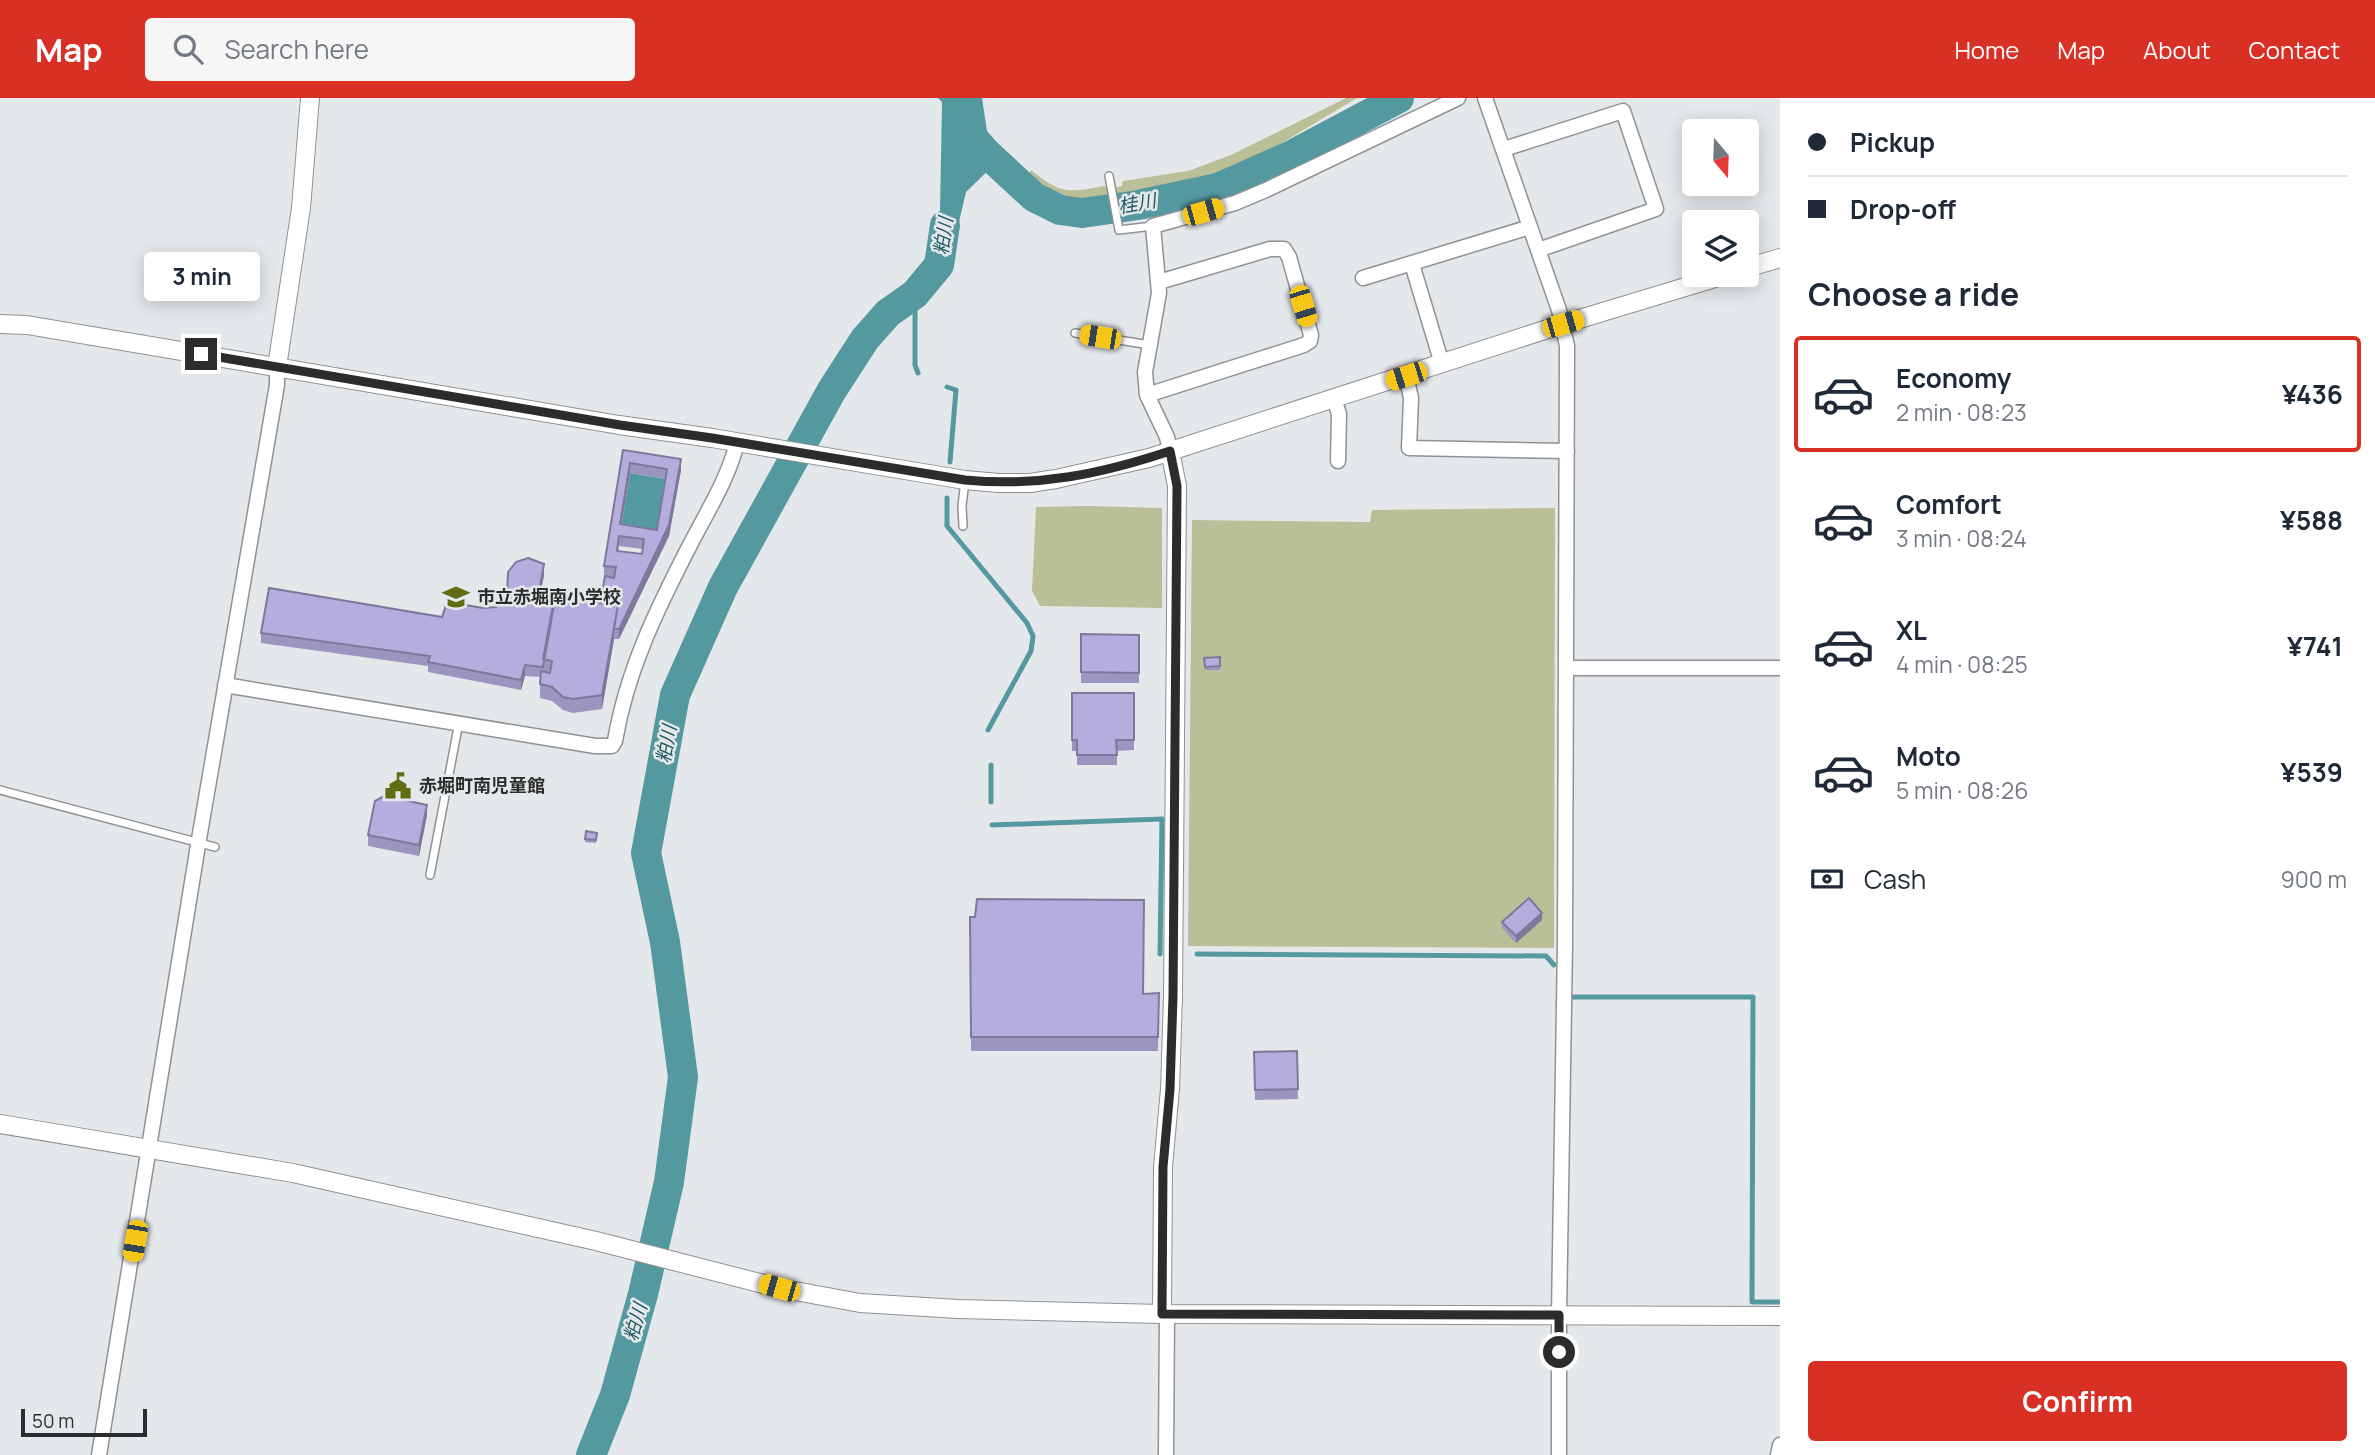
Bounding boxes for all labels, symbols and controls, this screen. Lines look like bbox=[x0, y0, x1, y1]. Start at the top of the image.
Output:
search box bbox=[145, 18, 635, 81]
text: Map bbox=[35, 27, 103, 72]
icon: search bbox=[169, 30, 207, 68]
text: Search here bbox=[225, 31, 369, 67]
text: Home bbox=[1954, 33, 2019, 66]
text: Map bbox=[2057, 33, 2105, 66]
text: About bbox=[2143, 33, 2211, 66]
text: Contact bbox=[2249, 33, 2340, 66]
north arrow bbox=[1682, 119, 1759, 196]
map controls bbox=[1682, 119, 1759, 287]
text: Pickup bbox=[1850, 124, 1935, 160]
water label: 桂川 bbox=[1116, 187, 1160, 219]
text: Drop-off bbox=[1850, 191, 1956, 227]
car bbox=[1180, 196, 1227, 228]
button: layers bbox=[1682, 210, 1759, 287]
water label: 粕川 bbox=[927, 213, 959, 257]
callout: 3 min bbox=[143, 252, 259, 302]
text: 3 min bbox=[172, 260, 232, 292]
text: Choose a ride bbox=[1808, 272, 2019, 316]
car bbox=[1287, 283, 1320, 329]
car bbox=[1540, 308, 1587, 340]
car bbox=[1078, 323, 1123, 351]
route end bbox=[185, 338, 217, 370]
car bbox=[1383, 360, 1430, 392]
text: Economy bbox=[1896, 360, 2011, 396]
icon: car bbox=[1812, 363, 1875, 426]
text: ¥436 bbox=[2282, 376, 2343, 412]
text: 2 min · 08:23 bbox=[1896, 396, 2027, 428]
text: Comfort bbox=[1896, 486, 2002, 522]
icon: car bbox=[1812, 489, 1875, 552]
text: ¥588 bbox=[2280, 502, 2343, 538]
text: 3 min · 08:24 bbox=[1896, 522, 2027, 554]
school or university icon: 市立赤堀南小学校 bbox=[441, 582, 471, 612]
place label: 市立赤堀南小学校 bbox=[477, 584, 621, 608]
text: XL bbox=[1896, 612, 1927, 648]
icon: car bbox=[1812, 615, 1875, 678]
text: ¥741 bbox=[2287, 628, 2343, 664]
text: 4 min · 08:25 bbox=[1896, 648, 2028, 680]
water label: 粕川 bbox=[650, 721, 682, 765]
text: Moto bbox=[1896, 738, 1961, 774]
icon: car bbox=[1812, 741, 1875, 804]
text: ¥539 bbox=[2281, 754, 2343, 790]
public building icon: 赤堀町南児童館 bbox=[383, 771, 413, 801]
place label: 赤堀町南児童館 bbox=[419, 773, 545, 797]
text: 5 min · 08:26 bbox=[1896, 774, 2028, 806]
icon: cash bbox=[1808, 860, 1846, 898]
text: Cash bbox=[1864, 861, 1926, 897]
text: 900 m bbox=[2281, 863, 2347, 895]
car bbox=[122, 1218, 149, 1264]
car bbox=[756, 1272, 803, 1304]
water label: 粕川 bbox=[617, 1298, 653, 1344]
route start bbox=[1543, 1336, 1575, 1368]
button: Confirm bbox=[1808, 1361, 2347, 1441]
scale bar bbox=[21, 1406, 147, 1438]
text: 50 m bbox=[32, 1408, 74, 1434]

